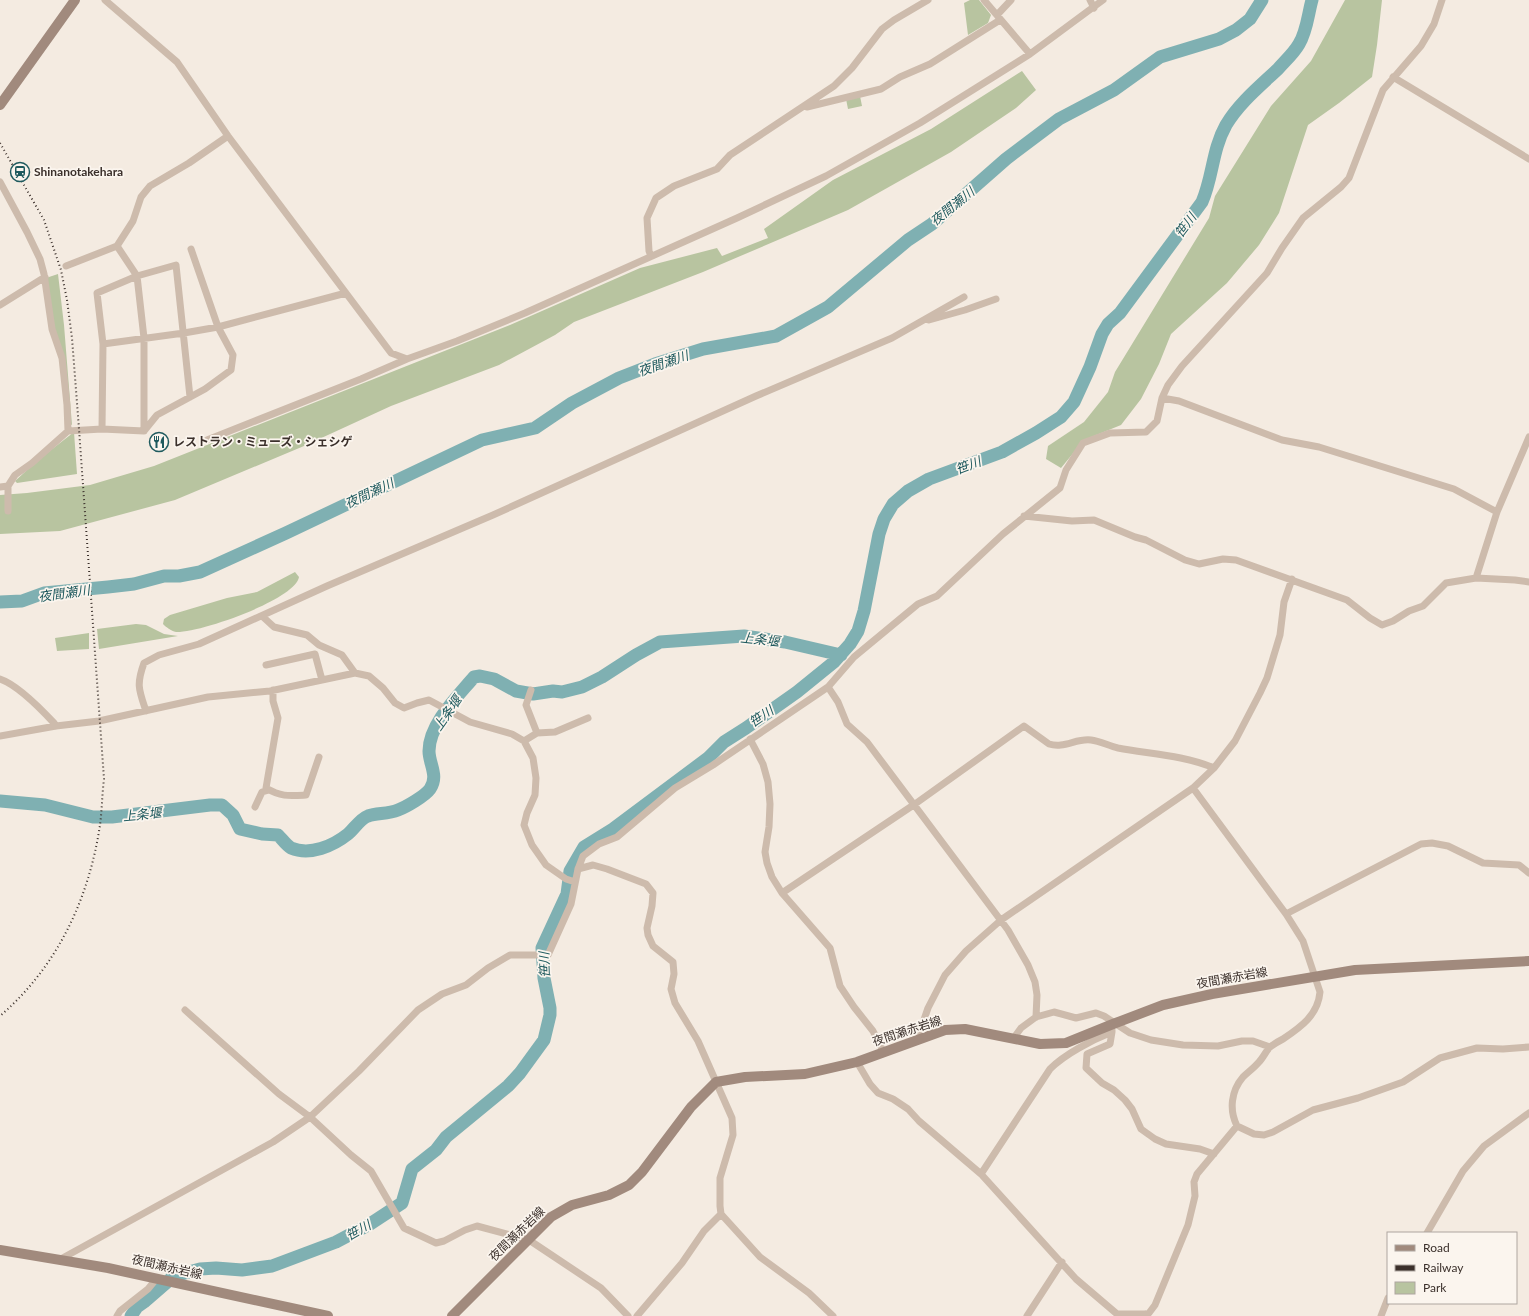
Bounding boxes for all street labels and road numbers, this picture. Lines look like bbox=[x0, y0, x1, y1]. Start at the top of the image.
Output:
street label: 夜間瀬赤岩線 bbox=[1194, 964, 1269, 991]
street label: 夜間瀬赤岩線 bbox=[869, 1012, 943, 1049]
street label: 夜間瀬赤岩線 bbox=[485, 1203, 548, 1265]
street label: 夜間瀬赤岩線 bbox=[129, 1251, 204, 1282]

